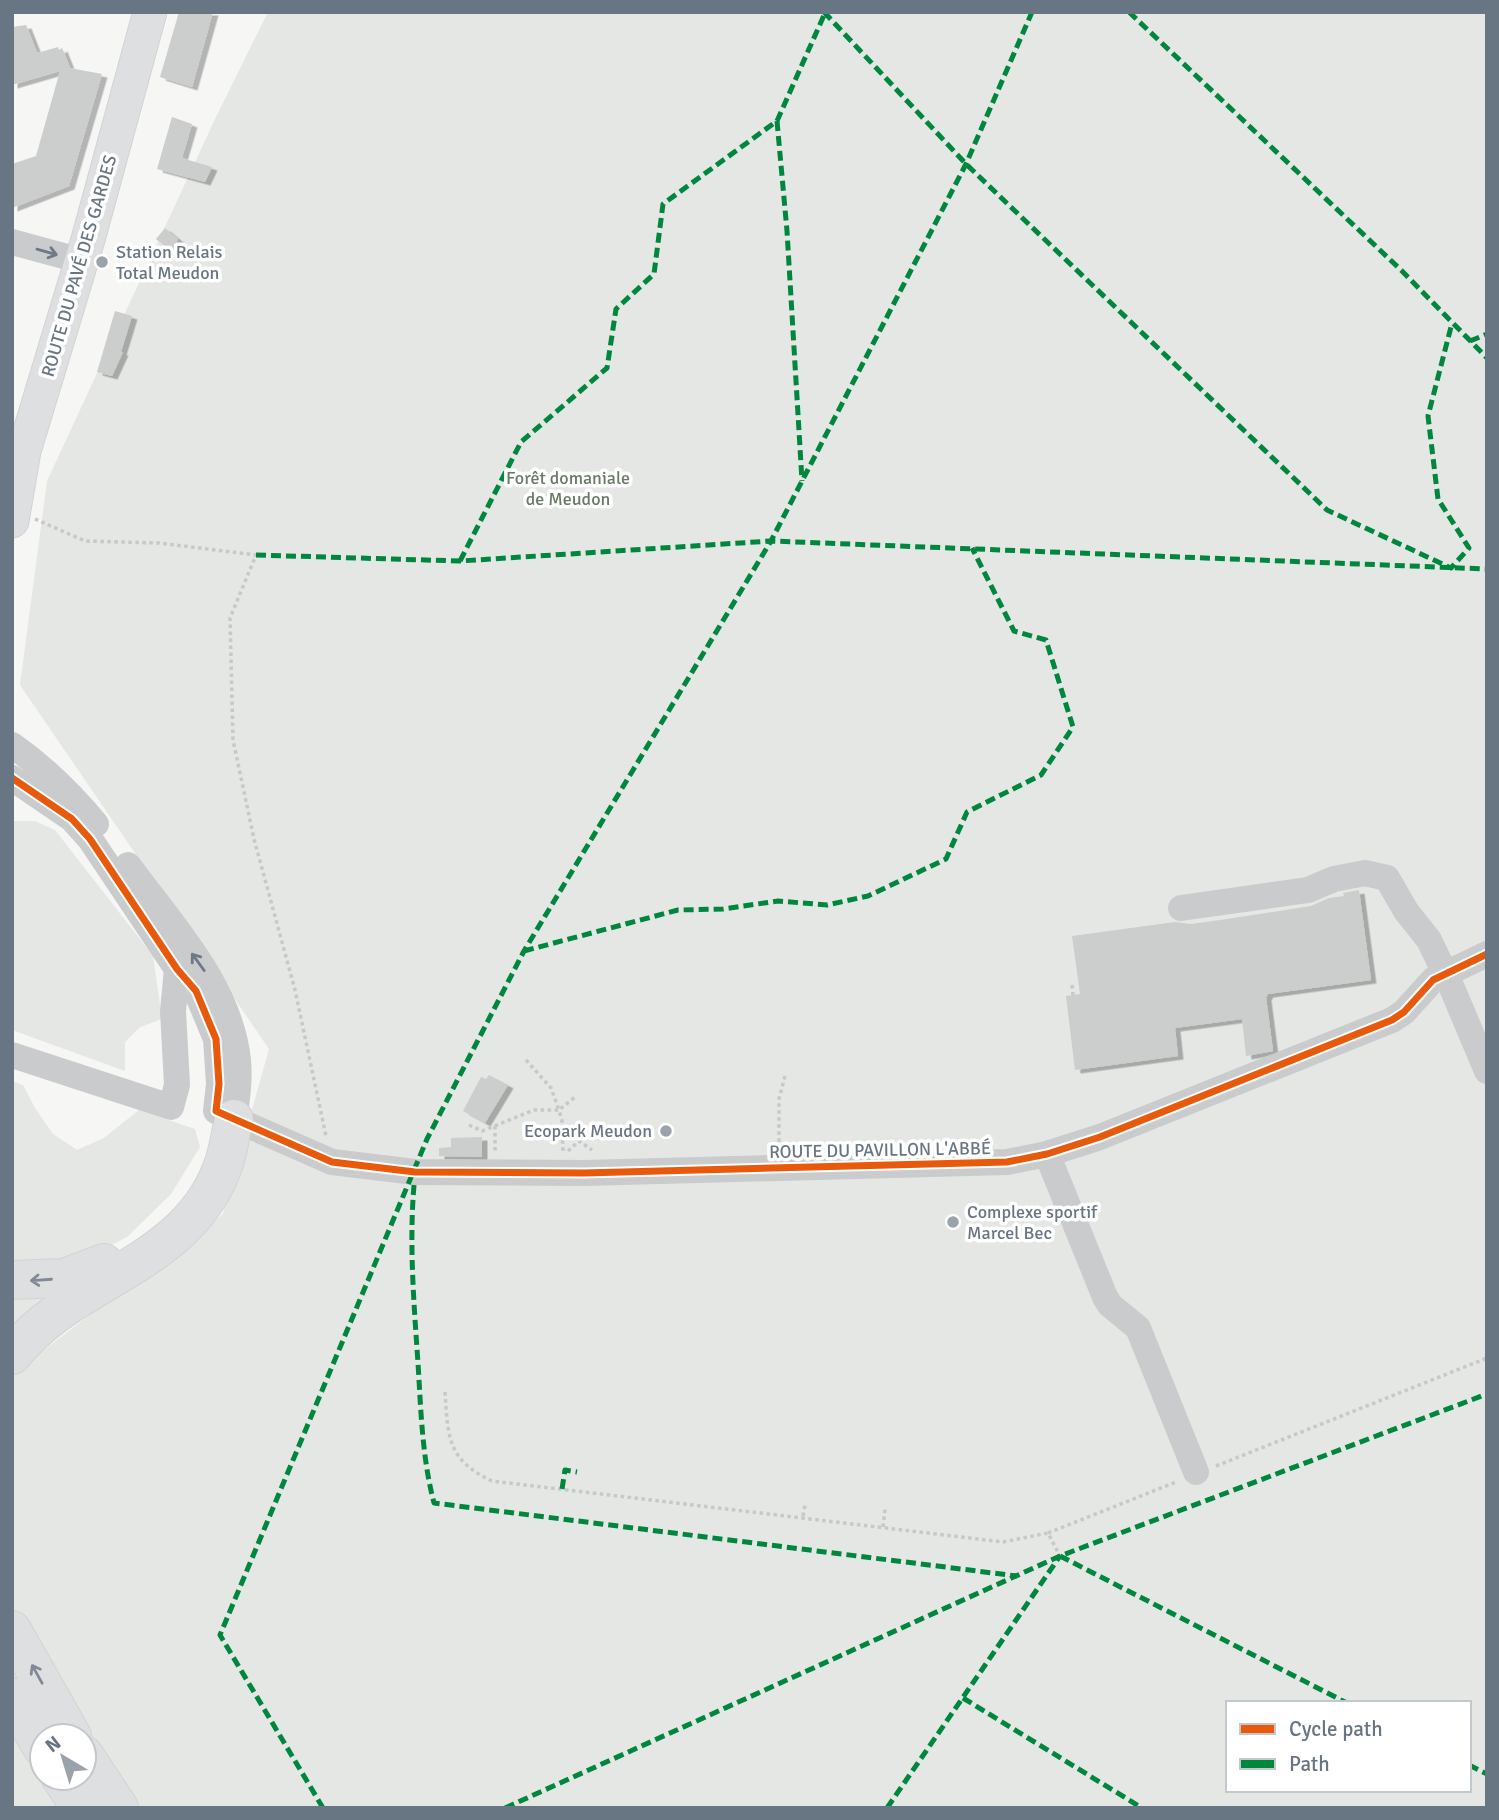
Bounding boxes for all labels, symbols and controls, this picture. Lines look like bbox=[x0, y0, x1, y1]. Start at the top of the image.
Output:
street label: ROUTE DU PAVÉ DES GARDES bbox=[37, 152, 121, 380]
place label: Station Relais Total Meudon bbox=[116, 241, 223, 284]
one-way arrow bbox=[35, 246, 58, 259]
marker: Station Relais Total Meudon bbox=[94, 254, 110, 270]
park label: Forêt domaniale de Meudon bbox=[506, 467, 630, 510]
one-way arrow bbox=[191, 953, 206, 972]
place label: Ecopark Meudon bbox=[524, 1120, 652, 1142]
marker: Ecopark Meudon bbox=[658, 1123, 674, 1139]
street label: ROUTE DU PAVILLON L'ABBÉ bbox=[769, 1137, 991, 1163]
place label: Complexe sportif Marcel Bec bbox=[967, 1201, 1098, 1244]
marker: Complexe sportif Marcel Bec bbox=[945, 1214, 961, 1230]
one-way arrow bbox=[30, 1274, 52, 1287]
one-way arrow bbox=[30, 1664, 43, 1685]
legend bbox=[1226, 1701, 1471, 1792]
text: Cycle path bbox=[1289, 1716, 1383, 1742]
north arrow bbox=[28, 1722, 98, 1792]
text: N bbox=[41, 1731, 66, 1758]
text: Path bbox=[1289, 1751, 1330, 1777]

